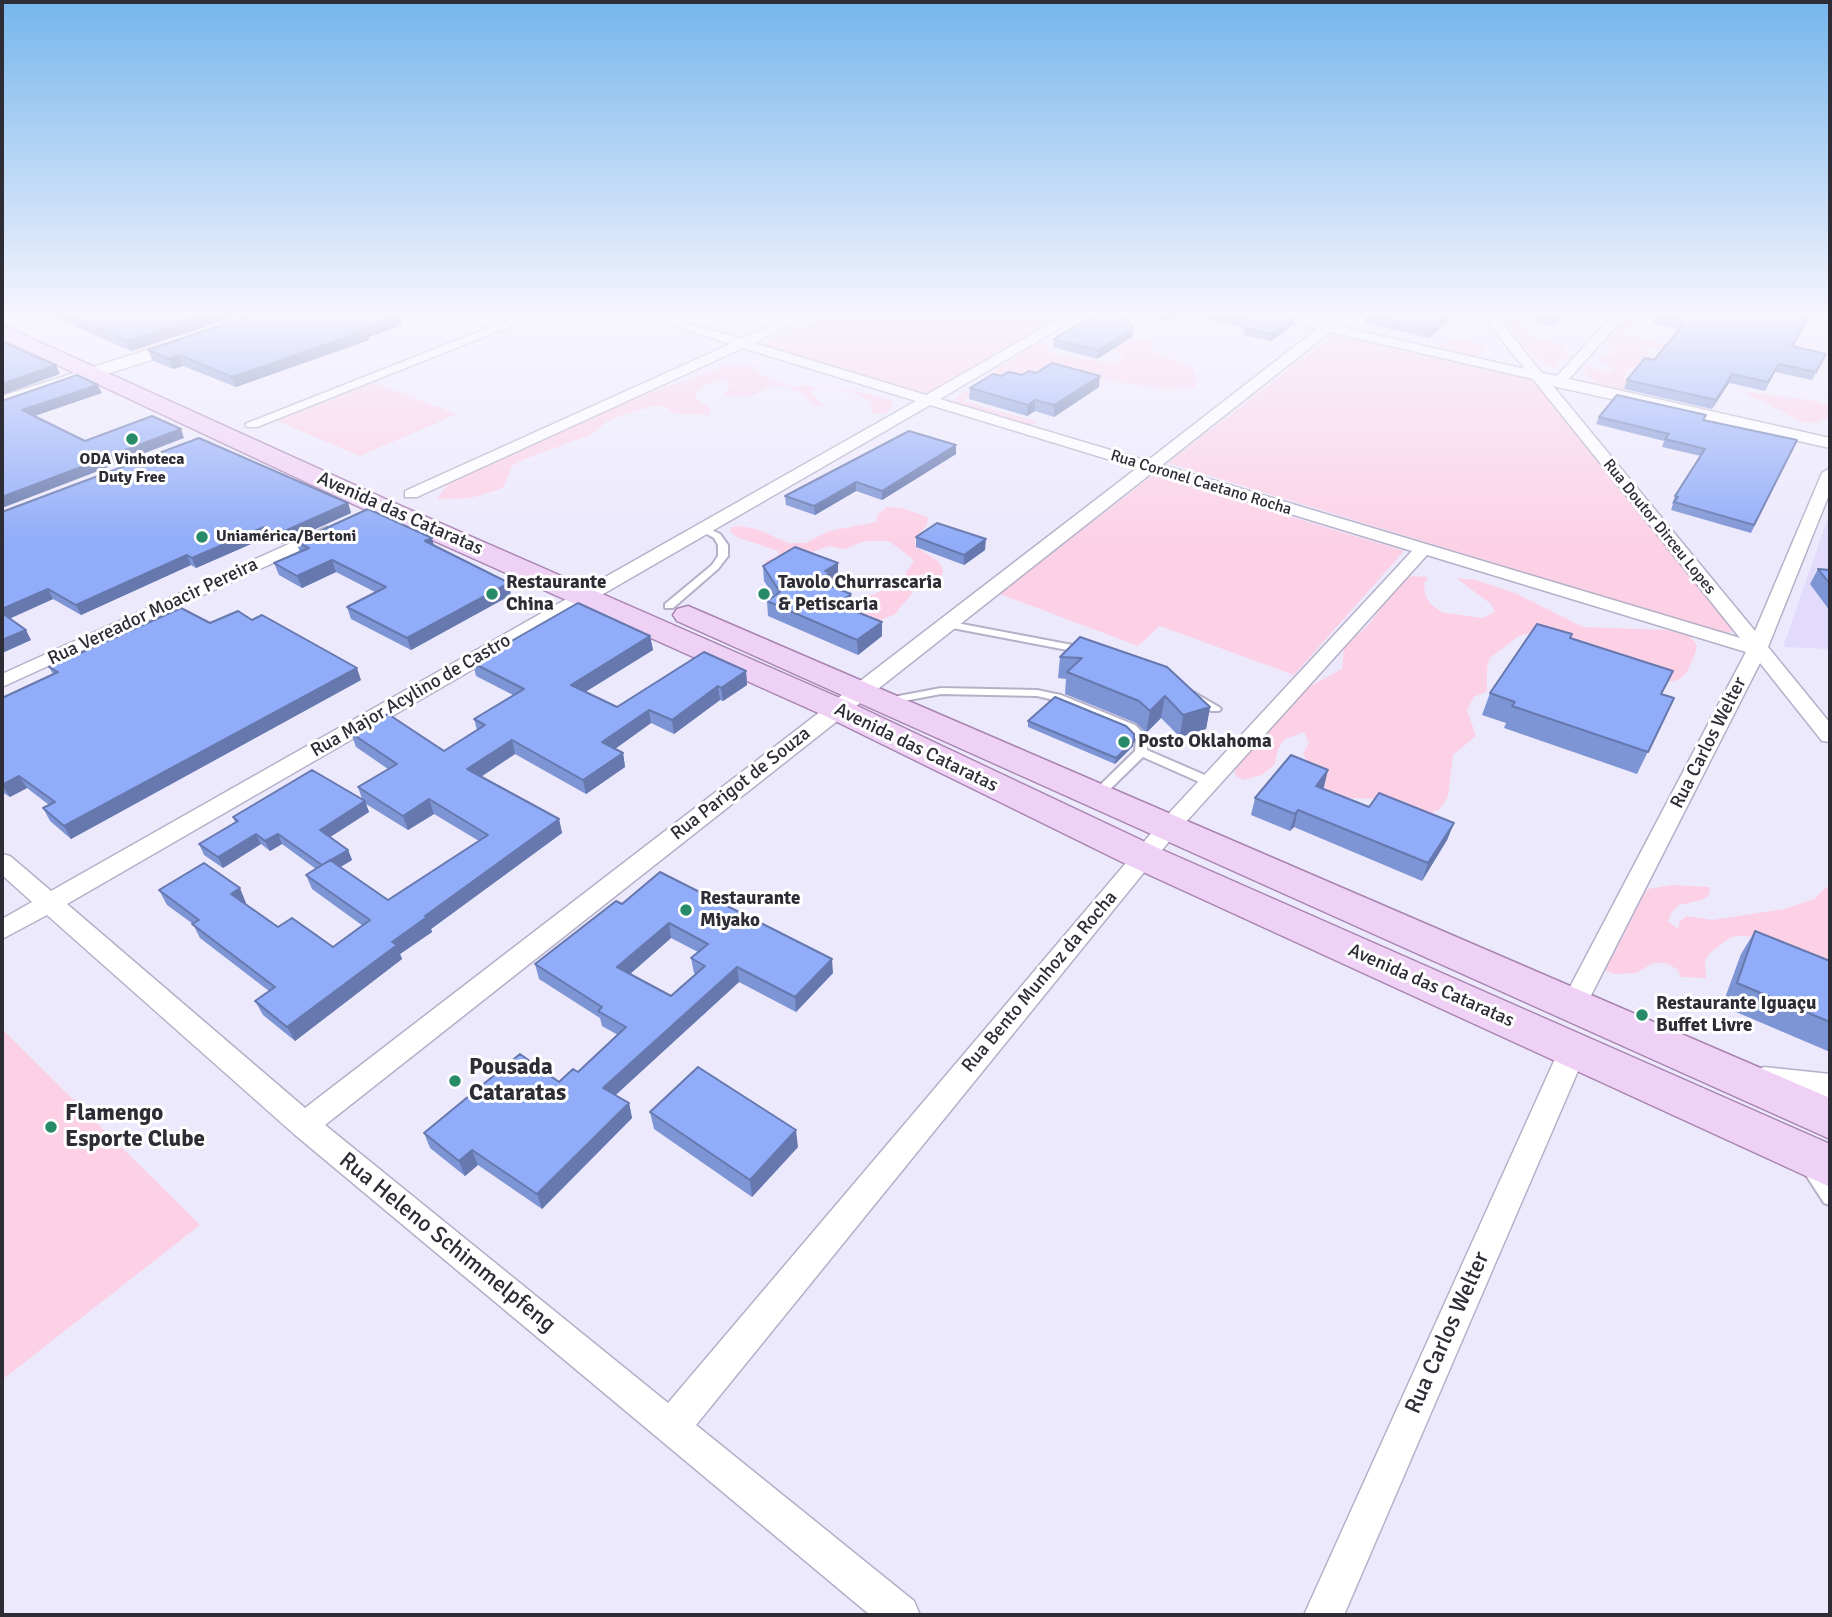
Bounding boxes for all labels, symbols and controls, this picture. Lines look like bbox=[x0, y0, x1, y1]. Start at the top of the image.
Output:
marker: ODA Vinhoteca Duty Free bbox=[124, 431, 140, 447]
street label: Rua Coronel Caetano Rocha bbox=[1108, 446, 1294, 520]
place label: ODA Vinhoteca Duty Free bbox=[80, 450, 184, 488]
street label: Rua Doutor Dirceu Lopes bbox=[1599, 456, 1719, 598]
street label: Avenida das Cataratas bbox=[314, 467, 486, 561]
place label: Uniamérica/Bertoni bbox=[216, 527, 356, 547]
marker: Uniamérica/Bertoni bbox=[194, 529, 210, 545]
street label: Rua Vereador Moacir Pereira bbox=[44, 553, 262, 671]
place label: Restaurante China bbox=[506, 572, 606, 616]
place label: Tavolo Churrascaria & Petiscaria bbox=[778, 572, 942, 616]
marker: Restaurante China bbox=[484, 586, 500, 602]
marker: Tavolo Churrascaria & Petiscaria bbox=[756, 586, 772, 602]
street label: Rua Major Acylino de Castro bbox=[307, 629, 515, 763]
street label: Rua Carlos Welter bbox=[1666, 674, 1752, 812]
street label: Avenida das Cataratas bbox=[831, 699, 1001, 797]
street label: Rua Parigot de Souza bbox=[667, 722, 815, 846]
place label: Posto Oklahoma bbox=[1138, 731, 1272, 753]
marker: Posto Oklahoma bbox=[1116, 734, 1132, 750]
street label: Rua Bento Munhoz da Rocha bbox=[957, 887, 1123, 1077]
place label: Restaurante Miyako bbox=[700, 888, 800, 932]
marker: Restaurante Miyako bbox=[678, 902, 694, 918]
street label: Avenida das Cataratas bbox=[1345, 939, 1517, 1033]
place label: Restaurante Iguaçu Buffet Livre bbox=[1656, 993, 1816, 1037]
marker: Restaurante Iguaçu Buffet Livre bbox=[1634, 1007, 1650, 1023]
place label: Pousada Cataratas bbox=[469, 1054, 566, 1108]
marker: Pousada Cataratas bbox=[447, 1073, 463, 1089]
place label: Flamengo Esporte Clube bbox=[65, 1100, 205, 1154]
marker: Flamengo Esporte Clube bbox=[43, 1119, 59, 1135]
street label: Rua Heleno Schimmelpfeng bbox=[333, 1147, 561, 1339]
street label: Rua Carlos Welter bbox=[1400, 1248, 1496, 1418]

